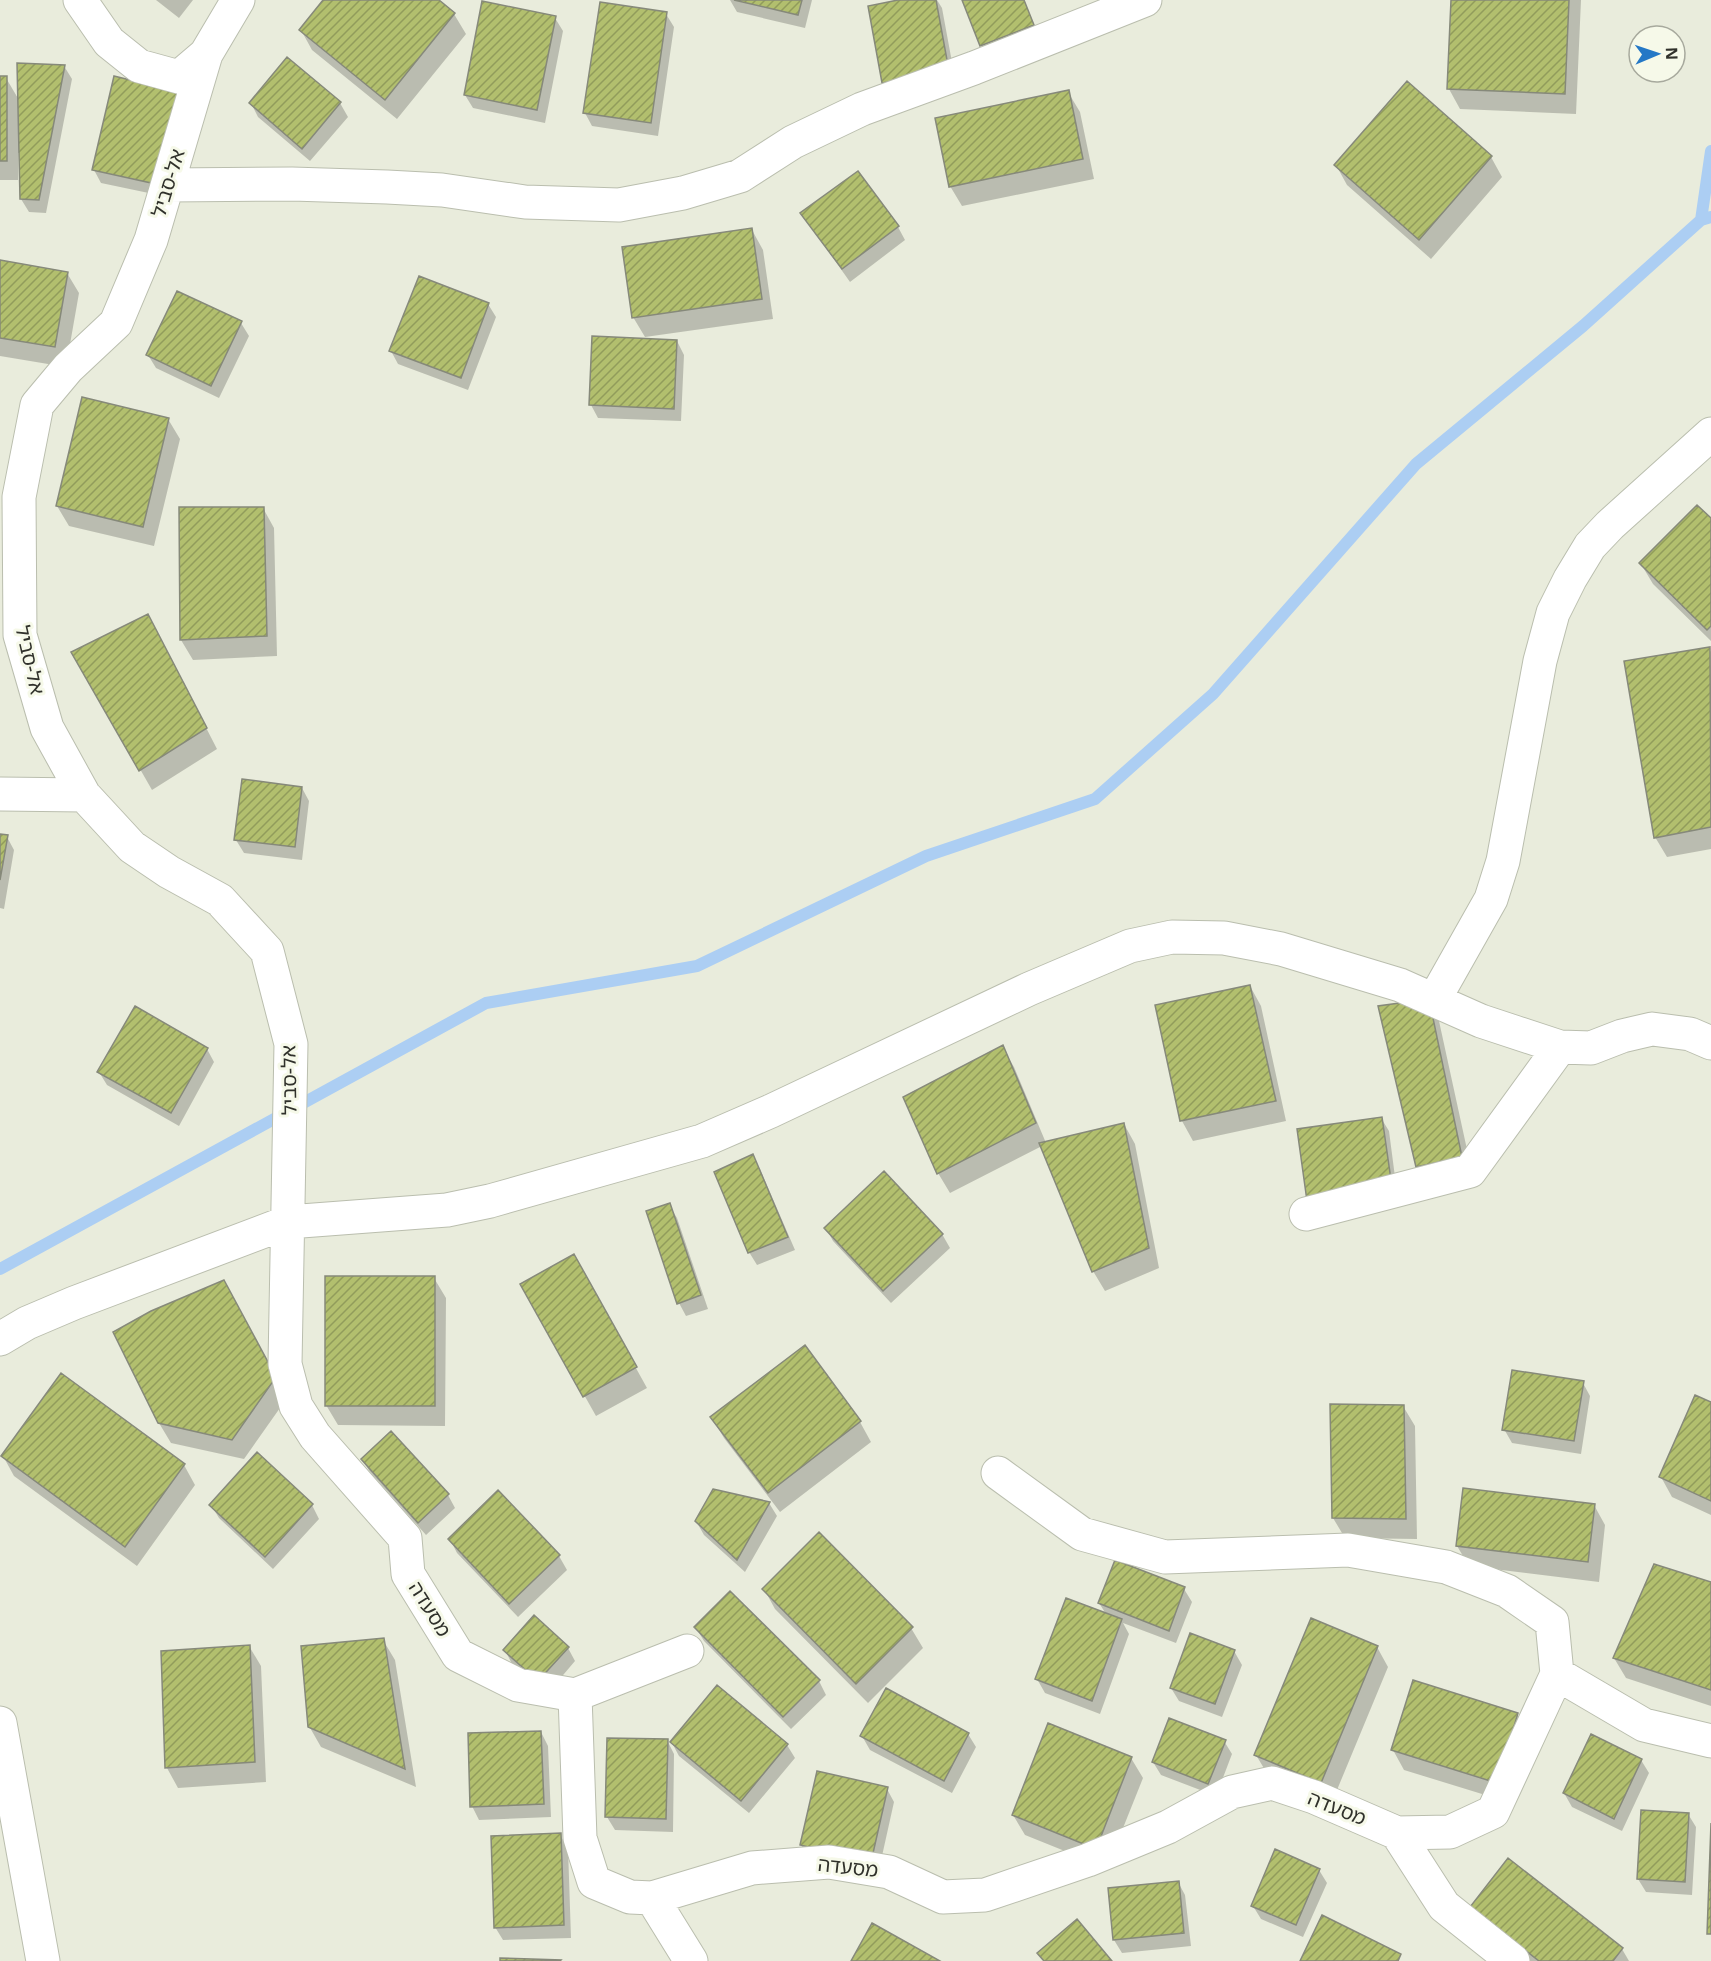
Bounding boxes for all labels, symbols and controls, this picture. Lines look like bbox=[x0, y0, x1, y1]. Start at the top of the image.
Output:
north arrow bbox=[1627, 24, 1687, 84]
text: N bbox=[1661, 47, 1683, 60]
street label: אל-סביל bbox=[144, 145, 191, 220]
street label: אל-סביל bbox=[9, 623, 52, 697]
street label: אל-סביל bbox=[274, 1045, 303, 1115]
street label: מסעדה bbox=[403, 1576, 458, 1642]
street label: מסעדה bbox=[1304, 1784, 1370, 1831]
street label: מסעדה bbox=[817, 1850, 880, 1883]

